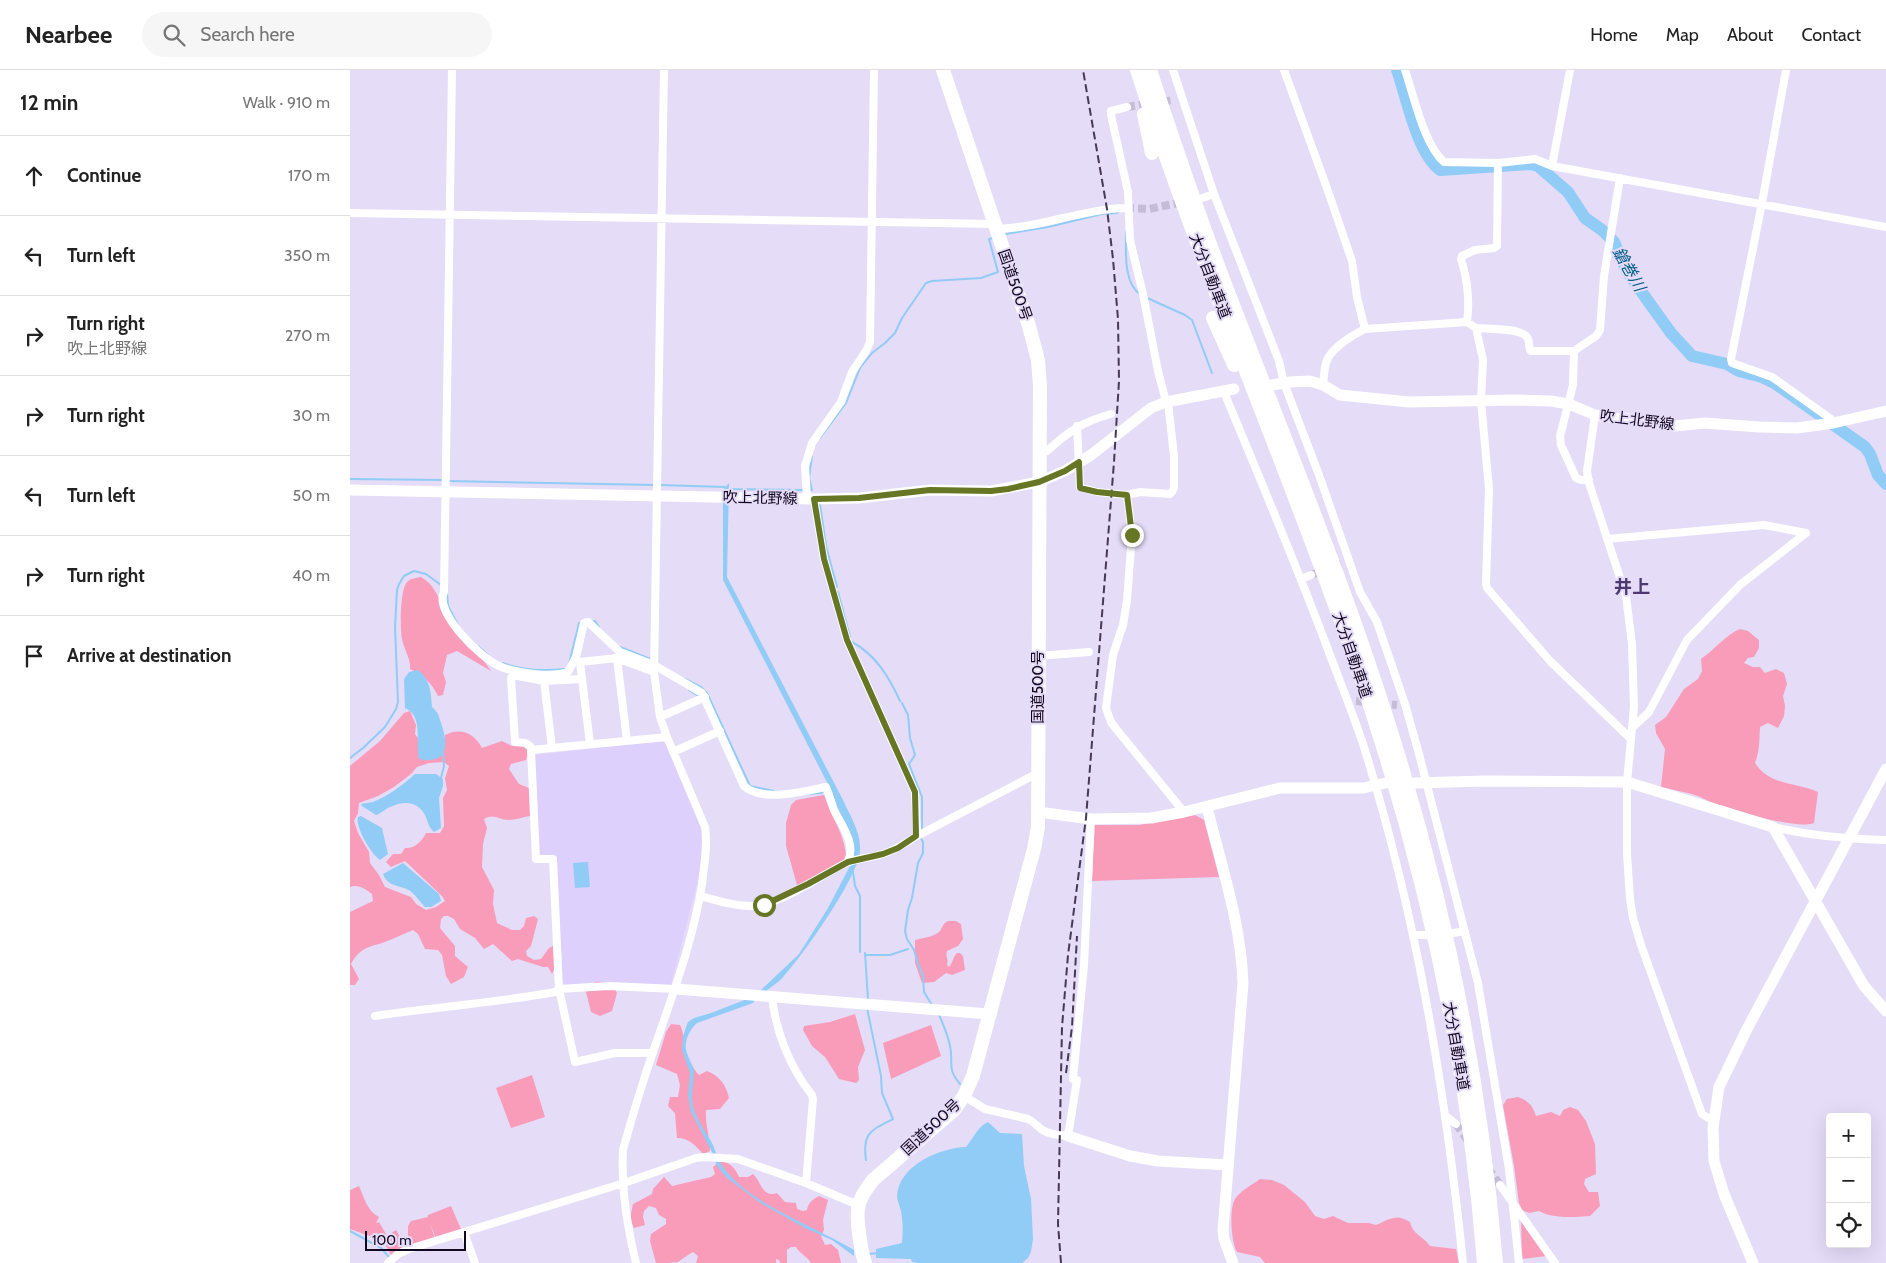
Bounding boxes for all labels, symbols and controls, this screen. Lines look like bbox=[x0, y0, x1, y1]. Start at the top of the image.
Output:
search box bbox=[142, 12, 492, 57]
text: Nearbee bbox=[25, 20, 112, 49]
icon: search bbox=[160, 21, 188, 49]
text: Search here bbox=[200, 23, 295, 46]
text: Home bbox=[1590, 24, 1638, 46]
text: Map bbox=[1666, 24, 1699, 46]
text: About bbox=[1727, 24, 1773, 46]
text: Contact bbox=[1801, 24, 1861, 46]
text: 12 min bbox=[20, 90, 78, 115]
text: Walk · 910 m bbox=[243, 93, 330, 112]
icon: ahead bbox=[20, 162, 48, 190]
text: Continue bbox=[67, 164, 141, 187]
text: 170 m bbox=[288, 166, 330, 185]
street label: 大分自動車道 bbox=[1185, 231, 1235, 321]
icon: left bbox=[20, 242, 48, 270]
water label: 鎗巻川 bbox=[1609, 243, 1650, 296]
text: Turn left bbox=[67, 244, 135, 267]
text: 350 m bbox=[284, 246, 330, 265]
street label: 国道500号 bbox=[994, 247, 1036, 323]
text: Turn right bbox=[67, 312, 145, 335]
icon: right bbox=[20, 322, 48, 350]
text: 270 m bbox=[285, 326, 330, 345]
text: 吹上北野線 bbox=[67, 339, 147, 358]
icon: right bbox=[20, 402, 48, 430]
text: Turn right bbox=[67, 404, 145, 427]
text: 30 m bbox=[293, 406, 330, 425]
street label: 吹上北野線 bbox=[1599, 406, 1675, 434]
icon: left bbox=[20, 482, 48, 510]
text: Turn left bbox=[67, 484, 135, 507]
text: 50 m bbox=[293, 486, 330, 505]
street label: 吹上北野線 bbox=[722, 488, 798, 508]
route end bbox=[1121, 524, 1144, 547]
icon: right bbox=[20, 562, 48, 590]
text: Turn right bbox=[67, 564, 145, 587]
text: 40 m bbox=[292, 566, 330, 585]
district label: 井上 bbox=[1614, 576, 1650, 598]
street label: 大分自動車道 bbox=[1329, 610, 1375, 700]
icon: arrive bbox=[20, 642, 48, 670]
text: Arrive at destination bbox=[67, 644, 231, 667]
street label: 国道500号 bbox=[1029, 650, 1047, 724]
route start bbox=[753, 894, 776, 917]
street label: 大分自動車道 bbox=[1439, 1000, 1473, 1092]
street label: 国道500号 bbox=[898, 1095, 964, 1159]
map controls bbox=[1826, 1113, 1871, 1248]
button: + bbox=[1826, 1113, 1871, 1158]
button: − bbox=[1826, 1158, 1871, 1203]
button: locate bbox=[1826, 1203, 1871, 1248]
scale bar bbox=[365, 1228, 466, 1251]
text: 100 m bbox=[372, 1231, 412, 1249]

